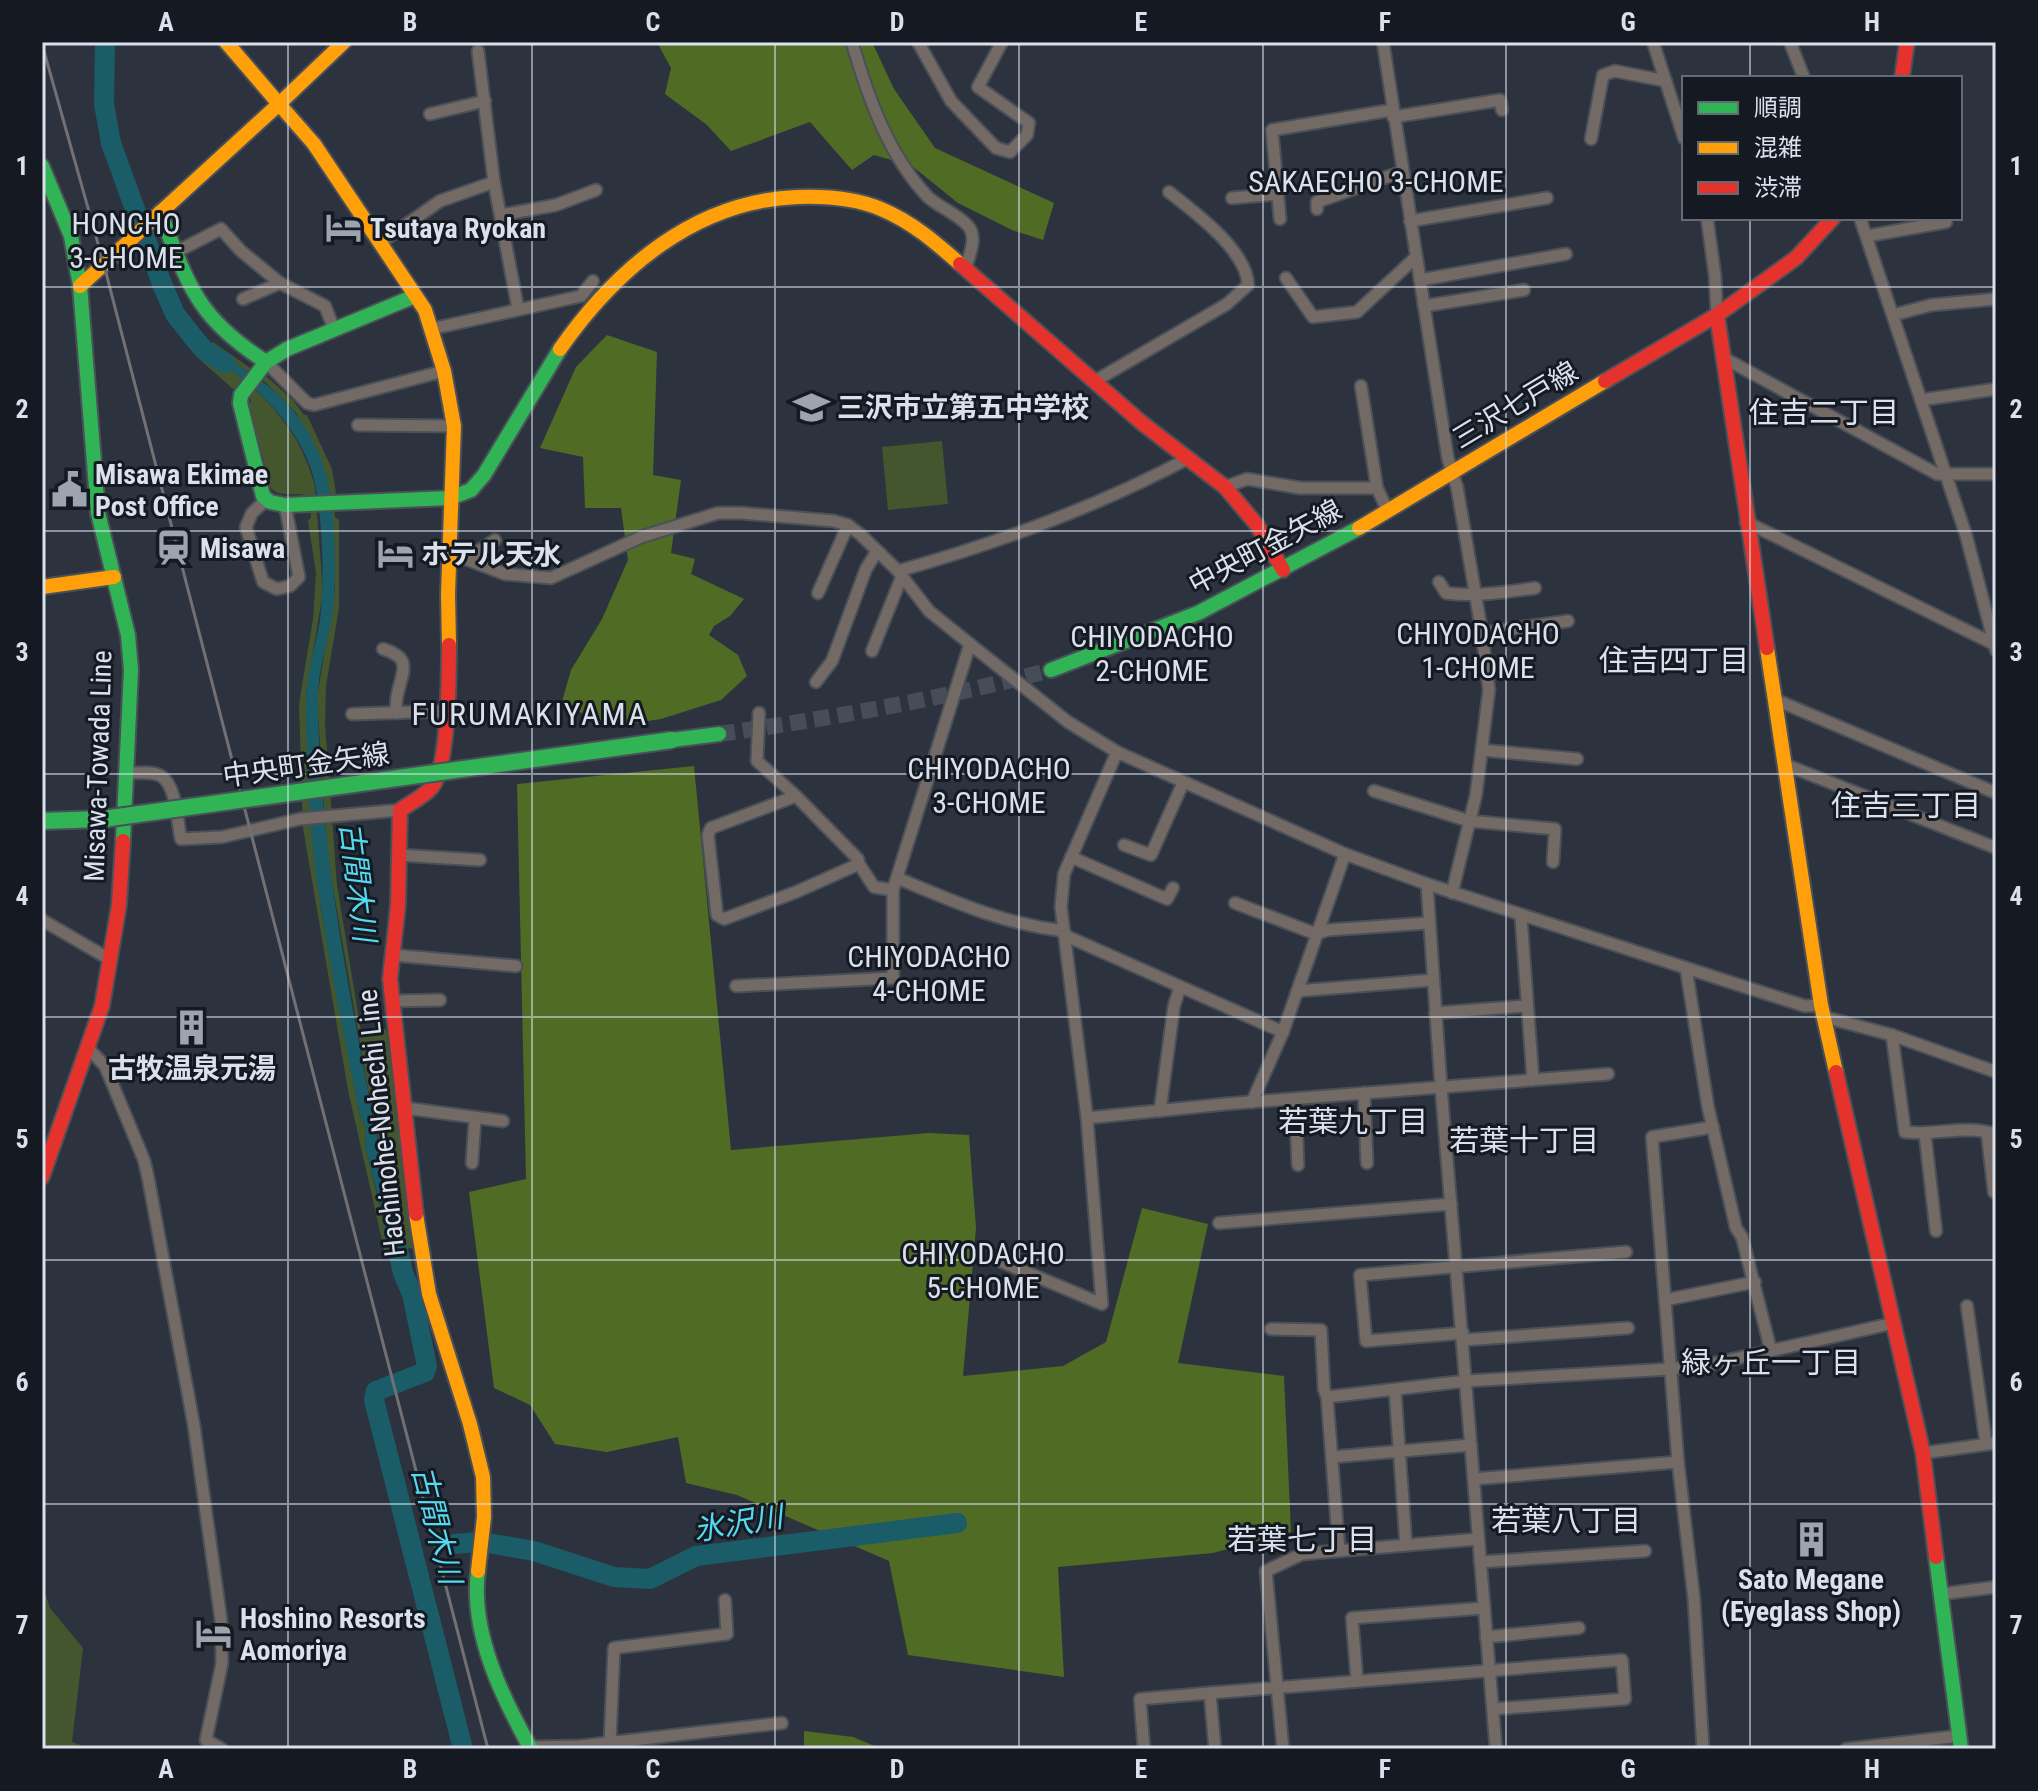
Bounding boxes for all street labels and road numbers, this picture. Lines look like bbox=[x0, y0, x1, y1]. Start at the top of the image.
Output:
street label: 三沢七戸線 bbox=[1446, 355, 1584, 455]
street label: 中央町金矢線 bbox=[1183, 493, 1347, 601]
street label: Misawa-Towada Line bbox=[77, 650, 119, 882]
street label: 中央町金矢線 bbox=[221, 737, 391, 793]
street label: Hachinohe-Nohechi Line bbox=[351, 988, 411, 1258]

